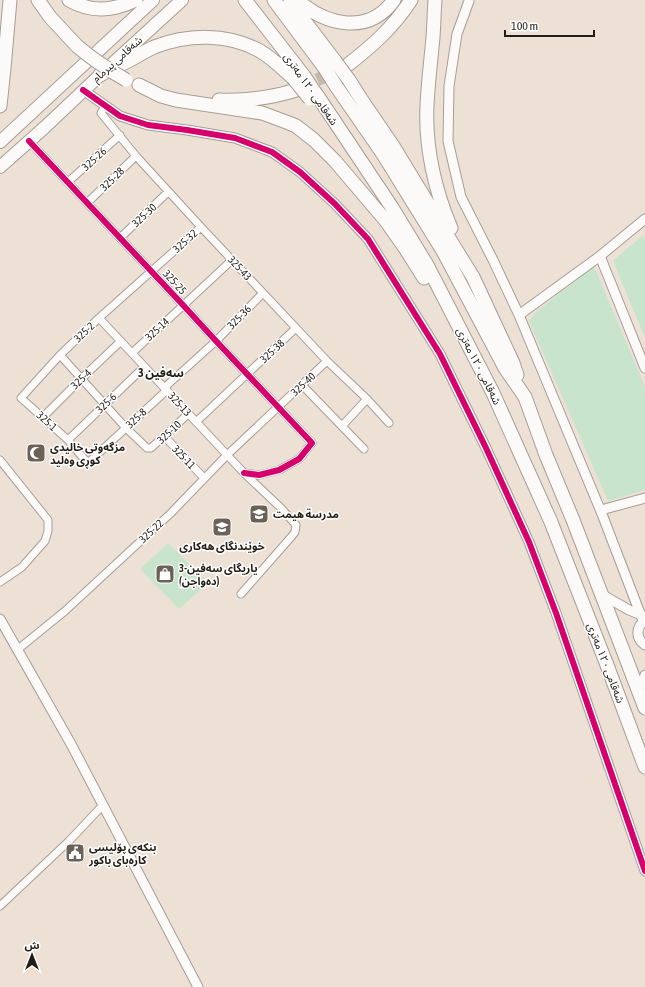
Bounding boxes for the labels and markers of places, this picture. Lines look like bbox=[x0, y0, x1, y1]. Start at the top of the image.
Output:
place label: مزگەوتی خالیدی کوڕی وەلید bbox=[50, 441, 125, 469]
mosque icon: مزگەوتی خالیدی کوڕی وەلید bbox=[25, 442, 47, 464]
school or university icon: مدرسة هيمت bbox=[248, 503, 270, 525]
place label: مدرسة هيمت bbox=[273, 508, 339, 521]
school or university icon: خوێندنگای هەکاری bbox=[211, 516, 233, 538]
place label: خوێندنگای هەکاری bbox=[179, 540, 265, 553]
place label: یاریگای سەفین-3 (دەواجن) bbox=[179, 562, 258, 588]
shop icon: یاریگای سەفین-3 (دەواجن) bbox=[154, 563, 176, 585]
place label: بنکەی پۆلیسی کارەبای باکور bbox=[88, 841, 156, 867]
public building icon: بنکەی پۆلیسی کارەبای باکور bbox=[64, 842, 86, 864]

